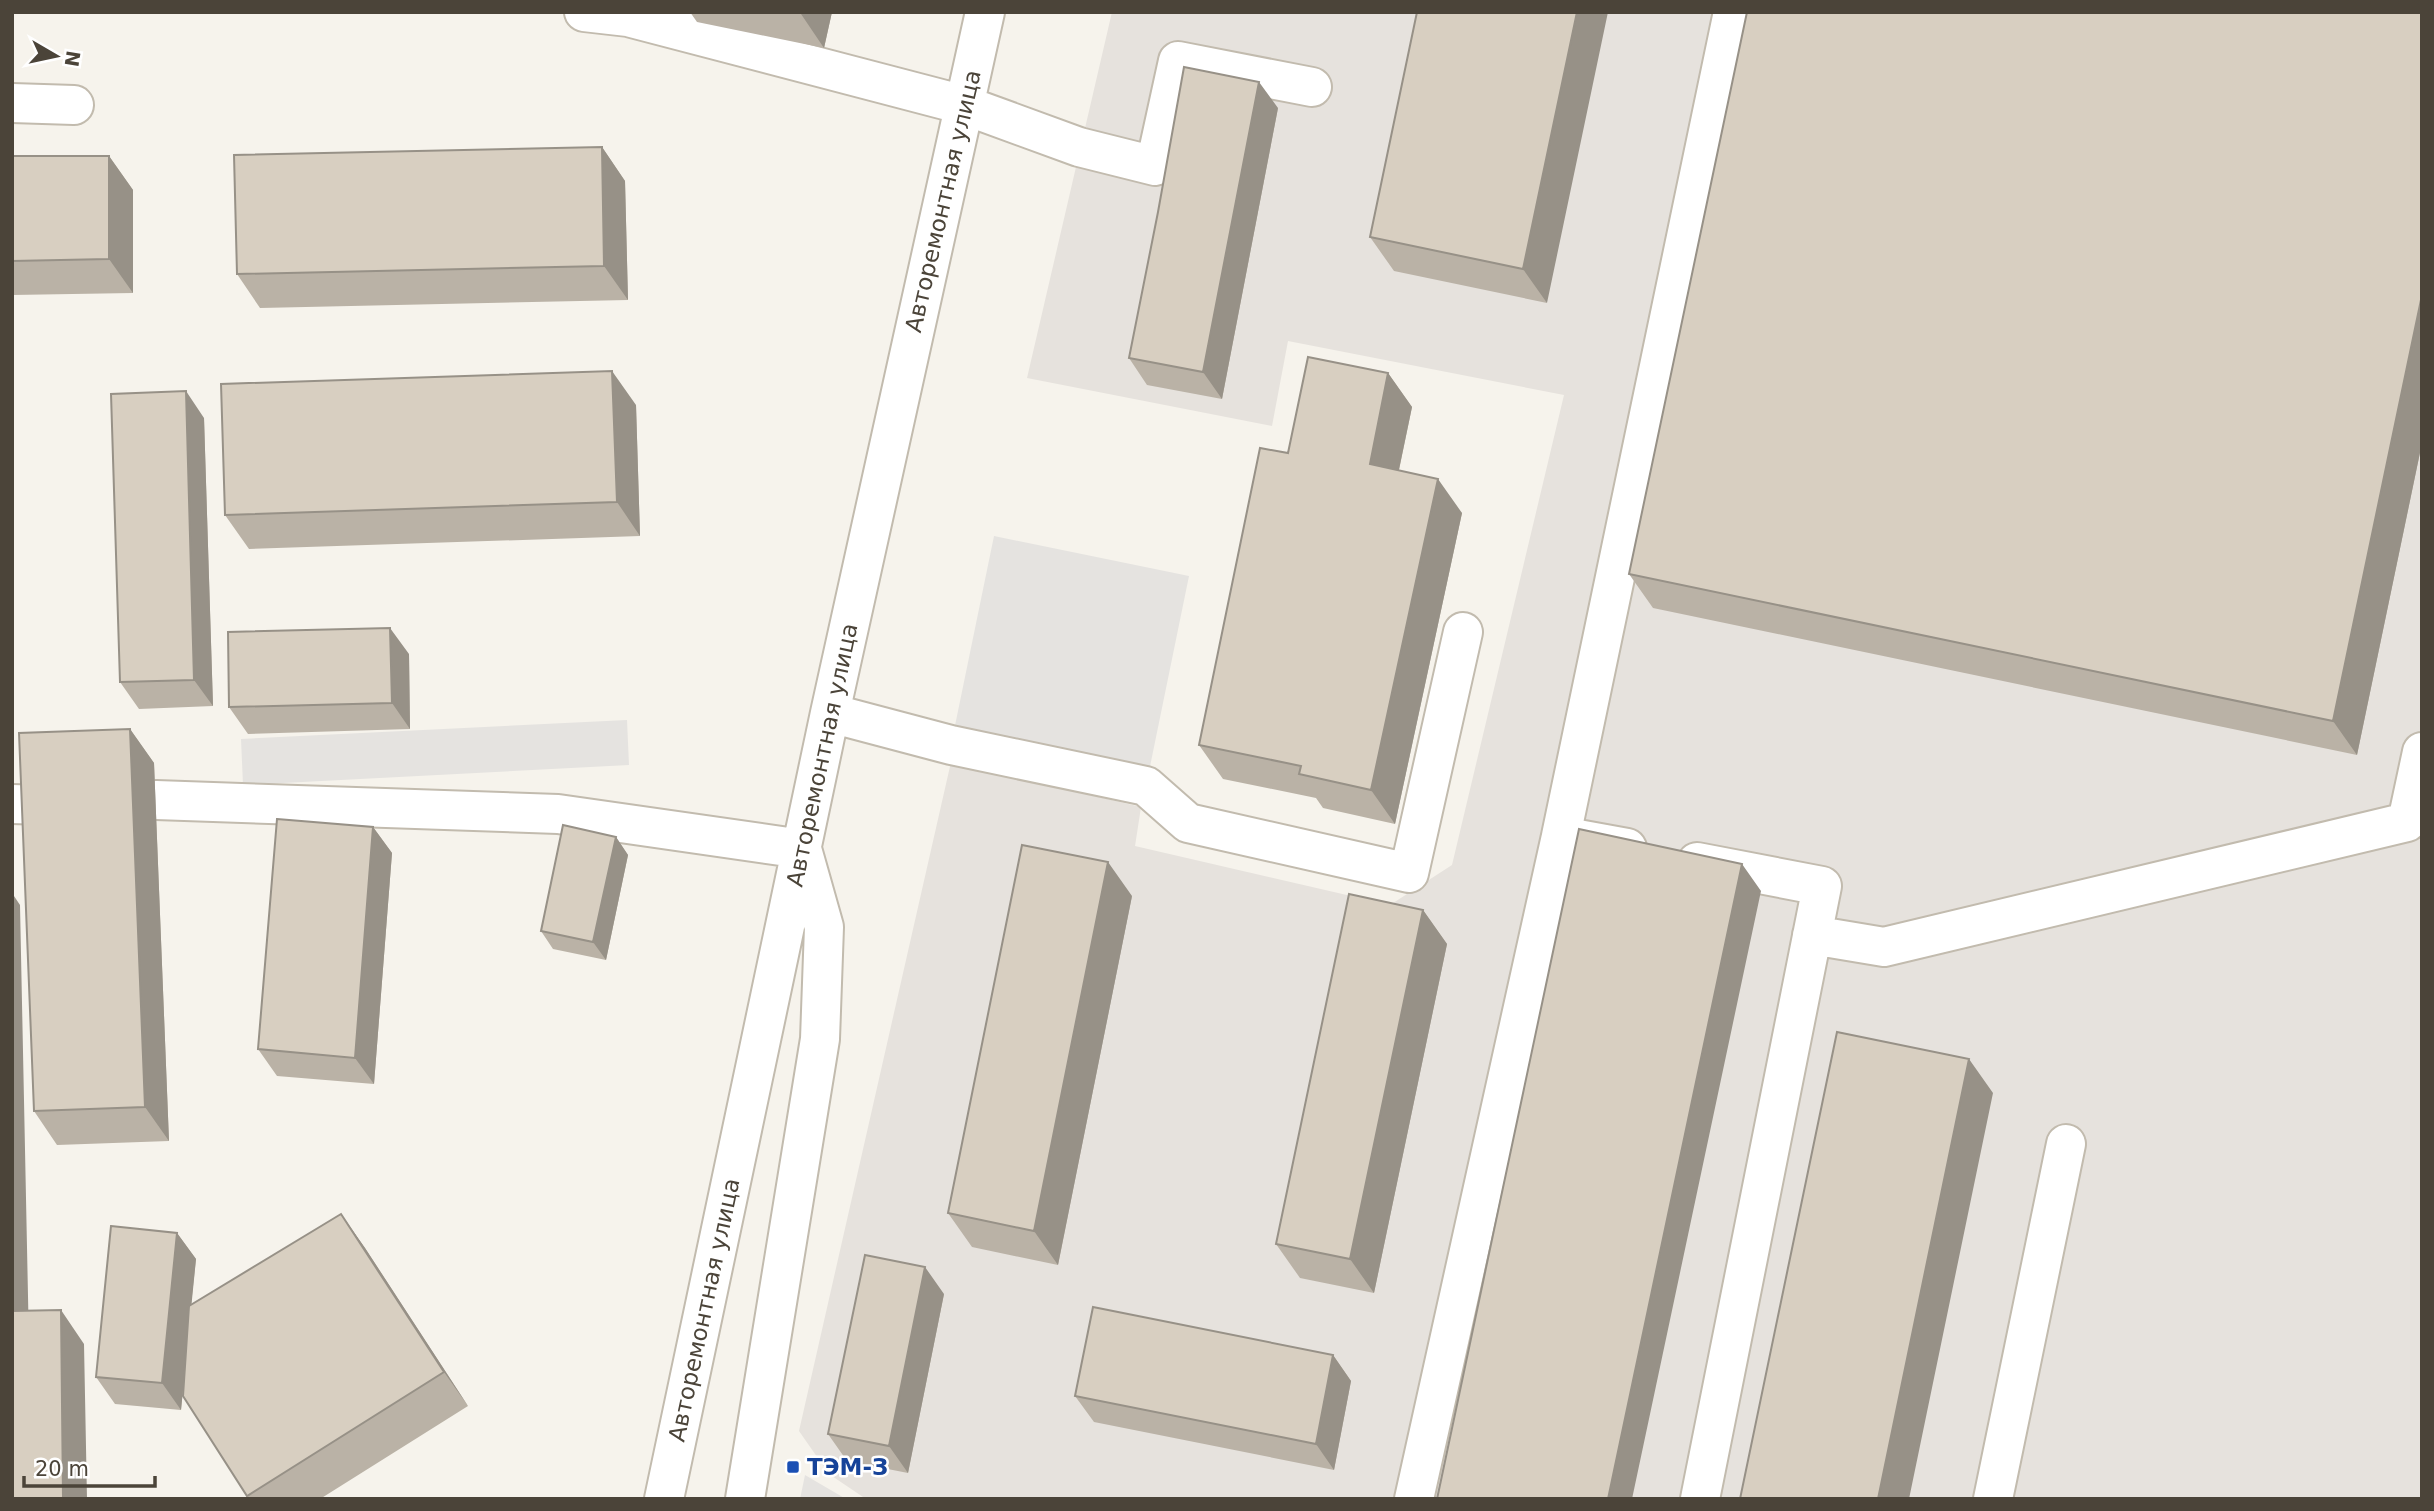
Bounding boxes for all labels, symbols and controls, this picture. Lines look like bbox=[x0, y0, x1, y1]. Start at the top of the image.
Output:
north arrow bbox=[21, 21, 91, 91]
text: N bbox=[61, 49, 85, 68]
street label: Авторемонтная улица bbox=[900, 67, 986, 335]
street label: Авторемонтная улица bbox=[781, 621, 863, 889]
street label: Авторемонтная улица bbox=[663, 1176, 745, 1444]
scale bar bbox=[24, 1444, 156, 1488]
place label: ТЭМ-З bbox=[807, 1454, 888, 1480]
text: 20 m bbox=[35, 1457, 89, 1481]
marker: ТЭМ-З bbox=[785, 1459, 801, 1475]

